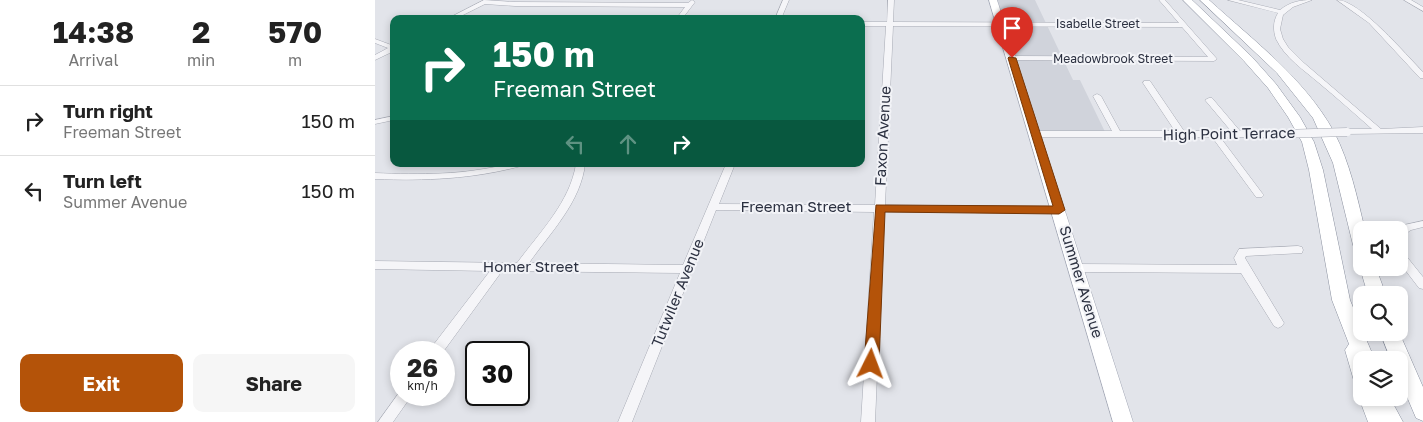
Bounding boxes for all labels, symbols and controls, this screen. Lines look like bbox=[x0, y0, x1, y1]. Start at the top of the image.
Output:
pin bbox=[991, 7, 1033, 58]
text: 14:38 bbox=[53, 14, 134, 50]
text: 2 bbox=[192, 14, 210, 50]
text: 570 bbox=[268, 14, 322, 50]
icon: arrive bbox=[998, 14, 1026, 42]
street label: Isabelle Street bbox=[1056, 16, 1140, 31]
text: 150 m bbox=[493, 33, 595, 75]
icon: right bbox=[410, 35, 475, 100]
text: Arrival bbox=[68, 50, 119, 70]
text: min bbox=[187, 50, 215, 70]
text: m bbox=[288, 50, 302, 70]
street label: Meadowbrook Street bbox=[1053, 51, 1173, 66]
text: Freeman Street bbox=[493, 75, 656, 102]
street label: Faxon Avenue bbox=[870, 85, 894, 186]
text: Turn right bbox=[63, 99, 153, 122]
icon: right bbox=[20, 107, 48, 135]
text: 150 m bbox=[301, 109, 355, 132]
text: Freeman Street bbox=[63, 122, 182, 142]
street label: High Point Terrace bbox=[1162, 123, 1296, 143]
icon: left bbox=[561, 130, 589, 158]
icon: ahead bbox=[614, 130, 642, 158]
icon: right bbox=[667, 130, 695, 158]
text: Turn left bbox=[63, 169, 142, 192]
icon: left bbox=[20, 177, 48, 205]
text: 150 m bbox=[301, 179, 355, 202]
text: Summer Avenue bbox=[63, 192, 187, 212]
street label: Freeman Street bbox=[740, 197, 852, 215]
map controls bbox=[1353, 221, 1408, 406]
button: sound bbox=[1353, 221, 1408, 276]
street label: Summer Avenue bbox=[1056, 223, 1108, 340]
street label: Tutwiler Avenue bbox=[647, 236, 707, 349]
street label: Homer Street bbox=[483, 257, 579, 275]
button: search bbox=[1353, 286, 1408, 341]
position arrow bbox=[844, 337, 896, 389]
speed limit sign: 30 bbox=[465, 341, 530, 406]
button: layers bbox=[1353, 351, 1408, 406]
text: 26 bbox=[407, 352, 438, 383]
button: Exit bbox=[20, 354, 183, 412]
button: Share bbox=[193, 354, 355, 412]
text: km/h bbox=[407, 378, 438, 393]

